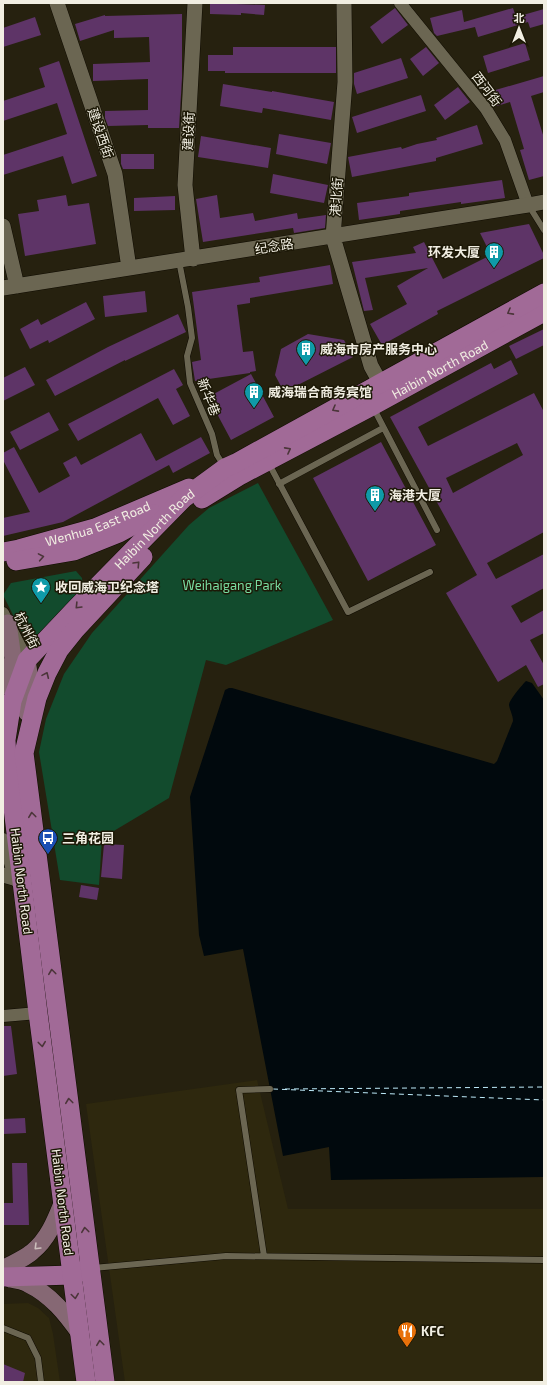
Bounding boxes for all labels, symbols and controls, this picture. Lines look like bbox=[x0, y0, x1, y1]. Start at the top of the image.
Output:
north arrow bbox=[499, 8, 539, 48]
text: 北 bbox=[514, 11, 525, 24]
street label: 西河街 bbox=[469, 69, 505, 109]
street label: 建设西街 bbox=[85, 106, 117, 160]
street label: 建设街 bbox=[179, 111, 197, 151]
street label: 港北街 bbox=[327, 177, 345, 217]
street label: 纪念路 bbox=[253, 235, 295, 257]
building icon: 环发大厦 bbox=[483, 241, 505, 269]
place label: 环发大厦 bbox=[428, 244, 480, 260]
one-way arrow bbox=[507, 308, 514, 315]
street label: Haibin North Road bbox=[389, 336, 491, 402]
building icon: 威海市房产服务中心 bbox=[295, 338, 317, 366]
place label: 威海市房产服务中心 bbox=[320, 341, 437, 357]
street label: 新华巷 bbox=[195, 376, 223, 418]
building icon: 威海瑞合商务宾馆 bbox=[243, 381, 265, 409]
place label: 威海瑞合商务宾馆 bbox=[268, 384, 372, 400]
one-way arrow bbox=[332, 404, 339, 412]
one-way arrow bbox=[284, 447, 291, 455]
building icon: 海港大厦 bbox=[364, 484, 386, 512]
street label: Haibin North Road bbox=[111, 485, 198, 572]
place label: 海港大厦 bbox=[389, 487, 441, 503]
street label: Wenhua East Road bbox=[43, 497, 153, 549]
one-way arrow bbox=[38, 553, 45, 562]
one-way arrow bbox=[132, 561, 139, 569]
place icon: 收回威海卫纪念塔 bbox=[30, 576, 52, 604]
park label: Weihaigang Park bbox=[183, 577, 282, 593]
place label: 收回威海卫纪念塔 bbox=[55, 579, 159, 595]
one-way arrow bbox=[75, 601, 83, 609]
street label: 杭州街 bbox=[11, 609, 43, 651]
one-way arrow bbox=[41, 672, 49, 680]
one-way arrow bbox=[28, 812, 37, 818]
street label: Haibin North Road bbox=[8, 827, 36, 935]
bus stop icon: 三角花园 bbox=[37, 827, 59, 855]
place label: 三角花园 bbox=[62, 830, 114, 846]
one-way arrow bbox=[48, 969, 57, 975]
one-way arrow bbox=[37, 1040, 46, 1047]
one-way arrow bbox=[64, 1098, 73, 1104]
street label: Haibin North Road bbox=[49, 1148, 77, 1256]
one-way arrow bbox=[81, 1227, 90, 1233]
one-way arrow bbox=[34, 1242, 42, 1250]
one-way arrow bbox=[71, 1292, 80, 1299]
restaurant icon: KFC bbox=[396, 1320, 418, 1348]
place label: KFC bbox=[421, 1323, 444, 1339]
one-way arrow bbox=[96, 1340, 105, 1346]

